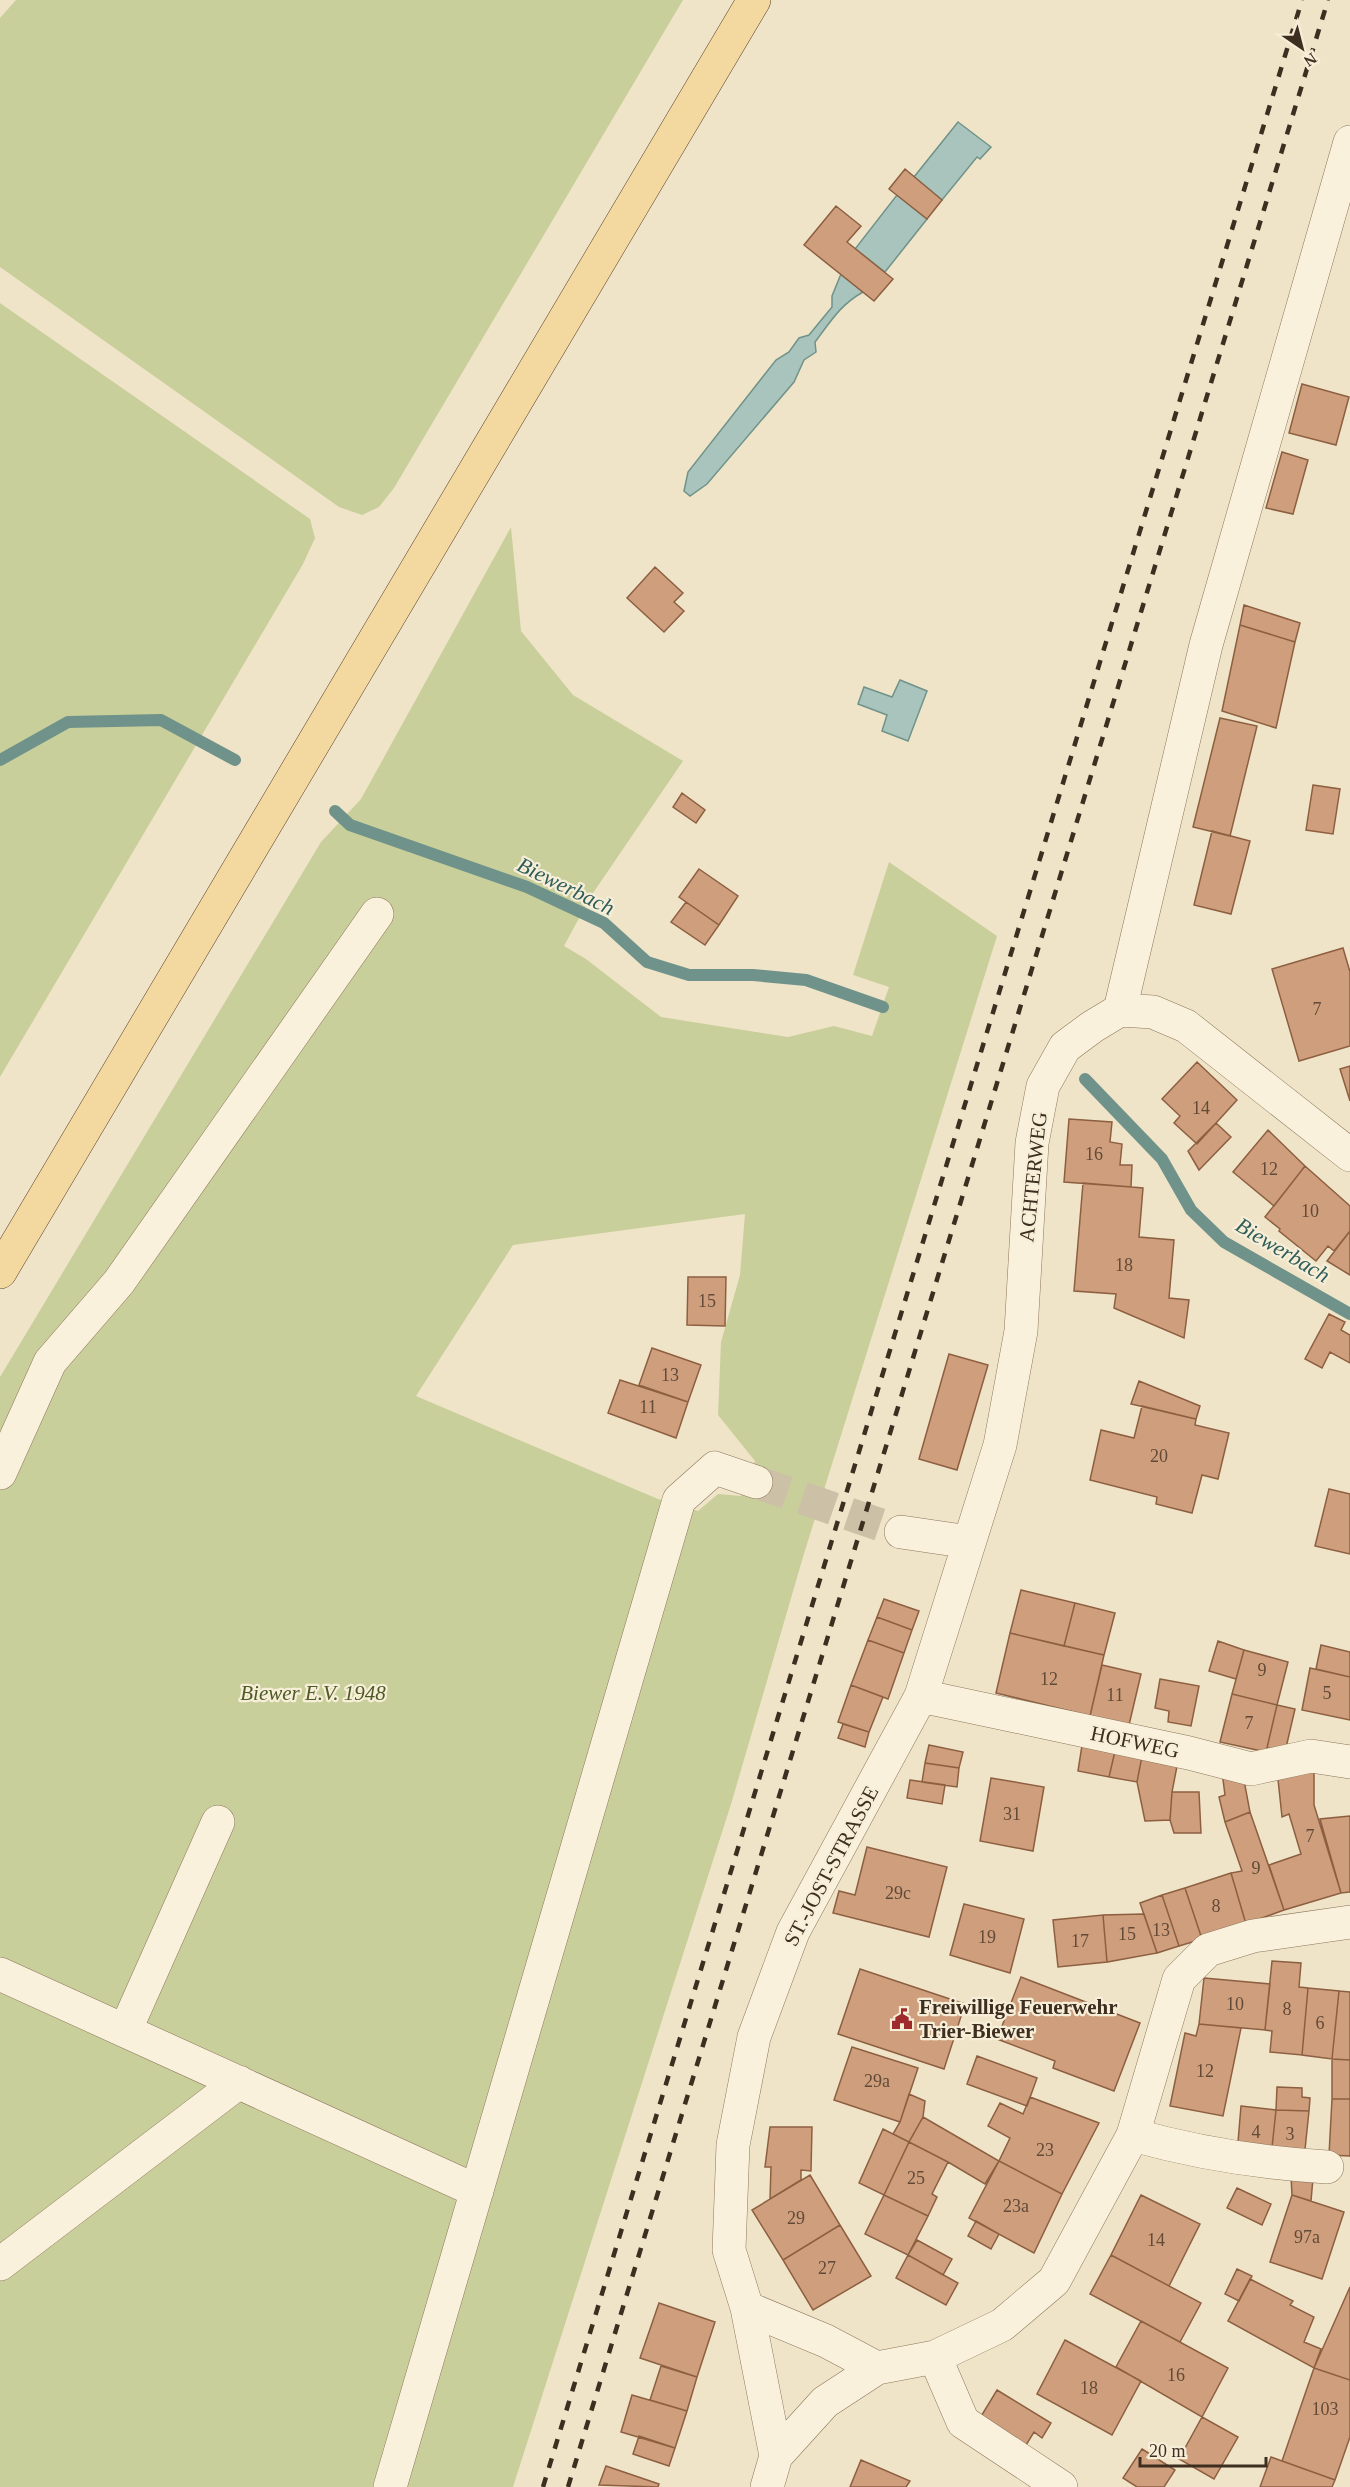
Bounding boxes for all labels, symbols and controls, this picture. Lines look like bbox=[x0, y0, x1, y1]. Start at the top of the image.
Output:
north arrow bbox=[1272, 18, 1332, 78]
text: N bbox=[1300, 50, 1320, 70]
water label: Biewerbach bbox=[513, 852, 619, 920]
house number: 7 bbox=[1313, 999, 1322, 1019]
house number: 14 bbox=[1192, 1098, 1210, 1118]
street label: ACHTERWEG bbox=[1014, 1111, 1052, 1243]
house number: 16 bbox=[1085, 1144, 1103, 1164]
house number: 12 bbox=[1260, 1159, 1278, 1179]
house number: 10 bbox=[1301, 1201, 1319, 1221]
water label: Biewerbach bbox=[1232, 1212, 1334, 1288]
house number: 18 bbox=[1115, 1255, 1133, 1275]
house number: 15 bbox=[698, 1291, 716, 1311]
house number: 13 bbox=[661, 1365, 679, 1385]
house number: 11 bbox=[639, 1397, 657, 1417]
house number: 20 bbox=[1150, 1446, 1168, 1466]
house number: 9 bbox=[1258, 1660, 1267, 1680]
house number: 12 bbox=[1040, 1669, 1058, 1689]
park label: Biewer E.V. 1948 bbox=[240, 1681, 386, 1705]
house number: 5 bbox=[1323, 1683, 1332, 1703]
house number: 11 bbox=[1106, 1685, 1124, 1705]
house number: 7 bbox=[1245, 1713, 1254, 1733]
street label: HOFWEG bbox=[1089, 1721, 1181, 1763]
street label: ST.-JOST-STRASSE bbox=[779, 1782, 883, 1950]
house number: 31 bbox=[1003, 1804, 1021, 1824]
house number: 7 bbox=[1306, 1826, 1315, 1846]
house number: 9 bbox=[1252, 1858, 1261, 1878]
house number: 29c bbox=[885, 1883, 911, 1903]
house number: 8 bbox=[1212, 1896, 1221, 1916]
house number: 13 bbox=[1152, 1920, 1170, 1940]
house number: 15 bbox=[1118, 1924, 1136, 1944]
house number: 19 bbox=[978, 1927, 996, 1947]
house number: 17 bbox=[1071, 1931, 1089, 1951]
house number: 10 bbox=[1226, 1994, 1244, 2014]
place label: Freiwillige Feuerwehr Trier-Biewer bbox=[919, 1995, 1117, 2043]
house number: 8 bbox=[1283, 1999, 1292, 2019]
public building icon: Freiwillige Feuerwehr Trier-Biewer bbox=[890, 2007, 914, 2031]
house number: 6 bbox=[1316, 2013, 1325, 2033]
house number: 12 bbox=[1196, 2061, 1214, 2081]
house number: 29a bbox=[864, 2071, 890, 2091]
house number: 4 bbox=[1252, 2122, 1261, 2142]
house number: 3 bbox=[1286, 2124, 1295, 2144]
house number: 23 bbox=[1036, 2140, 1054, 2160]
house number: 25 bbox=[907, 2168, 925, 2188]
house number: 23a bbox=[1003, 2196, 1029, 2216]
house number: 29 bbox=[787, 2208, 805, 2228]
house number: 97a bbox=[1294, 2227, 1320, 2247]
house number: 14 bbox=[1147, 2230, 1165, 2250]
house number: 27 bbox=[818, 2258, 836, 2278]
house number: 16 bbox=[1167, 2365, 1185, 2385]
house number: 18 bbox=[1080, 2378, 1098, 2398]
house number: 103 bbox=[1312, 2399, 1339, 2419]
scale bar bbox=[1140, 2430, 1266, 2468]
text: 20 m bbox=[1149, 2441, 1186, 2461]

